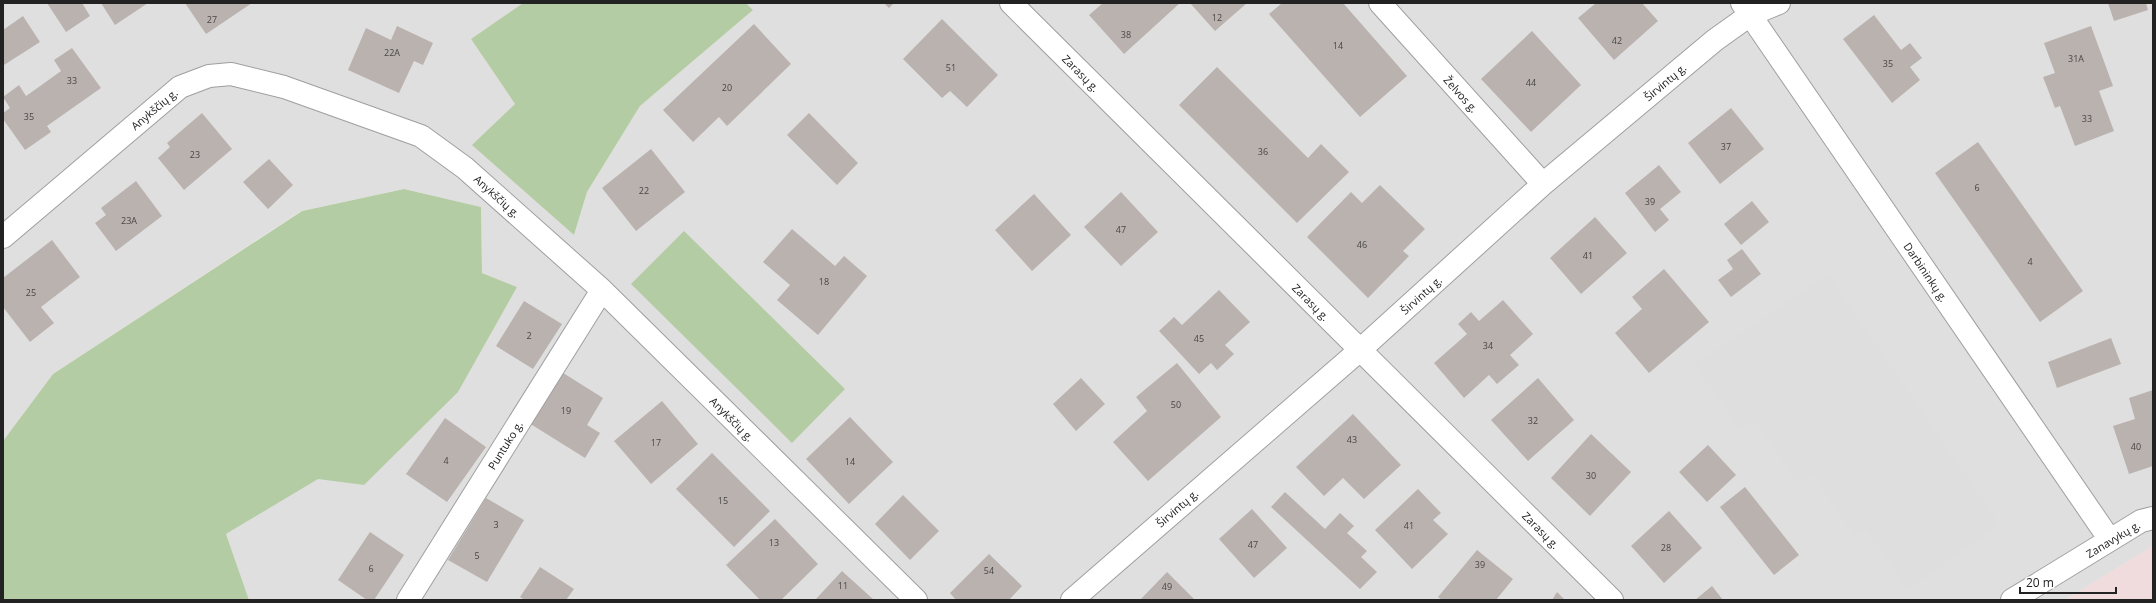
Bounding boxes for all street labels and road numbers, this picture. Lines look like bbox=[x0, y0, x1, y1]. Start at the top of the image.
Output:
street label: Zarasų g. bbox=[1059, 51, 1103, 95]
street label: Širvintų g. bbox=[1641, 60, 1689, 104]
street label: Želvos g. bbox=[1441, 73, 1481, 116]
street label: Anykščių g. bbox=[127, 85, 181, 133]
street label: Anykščių g. bbox=[471, 171, 523, 221]
street label: Darbininkų g. bbox=[1901, 239, 1951, 305]
street label: Širvintų g. bbox=[1397, 272, 1445, 318]
street label: Zarasų g. bbox=[1289, 280, 1333, 324]
street label: Anykščių g. bbox=[707, 394, 757, 444]
street label: Puntuko g. bbox=[484, 418, 526, 472]
street label: Širvintų g. bbox=[1153, 486, 1201, 530]
street label: Zarasų g. bbox=[1519, 508, 1563, 552]
street label: Zanavykų g. bbox=[2083, 517, 2143, 561]

